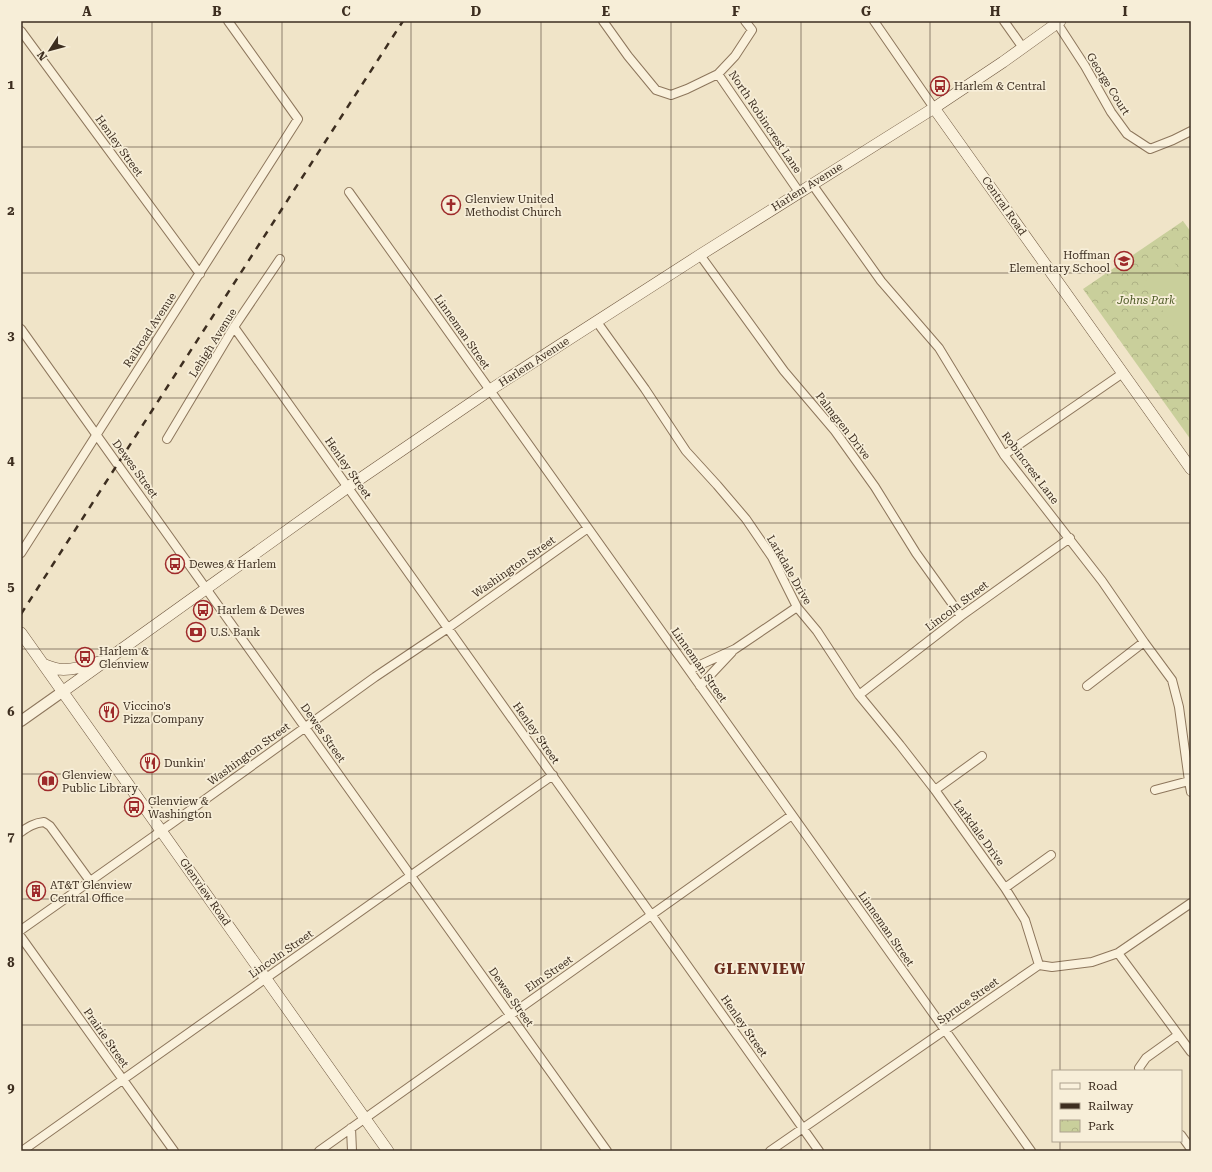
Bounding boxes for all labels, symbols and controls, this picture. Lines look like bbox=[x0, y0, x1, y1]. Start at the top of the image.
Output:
text: A bbox=[82, 4, 92, 19]
text: B bbox=[212, 4, 222, 19]
text: C bbox=[341, 4, 351, 19]
text: D bbox=[471, 4, 481, 19]
text: E bbox=[602, 4, 610, 19]
text: F bbox=[732, 4, 740, 19]
text: G bbox=[861, 4, 871, 19]
text: H bbox=[990, 4, 1001, 19]
text: I bbox=[1122, 4, 1128, 19]
north arrow bbox=[30, 30, 70, 70]
text: N bbox=[34, 48, 50, 63]
street label: George Court bbox=[1084, 50, 1132, 118]
street label: North Robincrest Lane bbox=[726, 68, 804, 176]
bus stop icon: Harlem & Central bbox=[929, 75, 951, 97]
text: 1 bbox=[7, 77, 15, 92]
place label: Harlem & Central bbox=[954, 80, 1046, 93]
street label: Henley Street bbox=[93, 113, 145, 179]
street label: Harlem Avenue bbox=[769, 160, 845, 214]
street label: Central Road bbox=[979, 174, 1029, 238]
place label: Glenview United Methodist Church bbox=[465, 193, 562, 219]
church icon: Glenview United Methodist Church bbox=[440, 194, 462, 216]
text: 2 bbox=[7, 203, 15, 218]
place label: Hoffman Elementary School bbox=[1009, 249, 1111, 275]
school or university icon: Hoffman Elementary School bbox=[1113, 250, 1135, 272]
street label: Railroad Avenue bbox=[121, 290, 179, 370]
street label: Linneman Street bbox=[431, 292, 493, 372]
park label: Johns Park bbox=[1116, 294, 1175, 307]
street label: Lehigh Avenue bbox=[187, 306, 239, 380]
text: 3 bbox=[7, 328, 15, 343]
street label: Harlem Avenue bbox=[496, 334, 572, 390]
street label: Palmgren Drive bbox=[813, 390, 873, 462]
street label: Robincrest Lane bbox=[999, 429, 1061, 507]
street label: Henley Street bbox=[322, 435, 374, 501]
street label: Dewes Street bbox=[109, 437, 161, 501]
text: 4 bbox=[7, 453, 15, 468]
street label: Larkdale Drive bbox=[764, 533, 814, 607]
street label: Washington Street bbox=[470, 534, 558, 600]
bus stop icon: Dewes & Harlem bbox=[164, 553, 186, 575]
place label: Dewes & Harlem bbox=[189, 558, 276, 571]
street label: Lincoln Street bbox=[923, 578, 991, 634]
text: 5 bbox=[7, 579, 15, 594]
bus stop icon: Harlem & Dewes bbox=[192, 599, 214, 621]
place label: Harlem & Dewes bbox=[217, 604, 304, 617]
bank icon: U.S. Bank bbox=[185, 621, 207, 643]
street label: Linneman Street bbox=[668, 625, 730, 705]
place label: U.S. Bank bbox=[210, 626, 260, 639]
place label: Harlem & Glenview bbox=[99, 645, 150, 671]
bus stop icon: Harlem & Glenview bbox=[74, 646, 96, 668]
place label: Viccino's Pizza Company bbox=[123, 700, 205, 726]
street label: Henley Street bbox=[510, 700, 562, 766]
restaurant icon: Viccino's Pizza Company bbox=[98, 701, 120, 723]
street label: Dewes Street bbox=[298, 701, 348, 765]
text: 6 bbox=[7, 704, 15, 719]
street label: Washington Street bbox=[205, 720, 293, 788]
restaurant icon: Dunkin' bbox=[139, 752, 161, 774]
place label: Dunkin' bbox=[164, 757, 206, 770]
place label: Glenview Public Library bbox=[62, 769, 139, 795]
library icon: Glenview Public Library bbox=[37, 770, 59, 792]
place label: Glenview & Washington bbox=[148, 795, 212, 821]
bus stop icon: Glenview & Washington bbox=[123, 796, 145, 818]
street label: Larkdale Drive bbox=[951, 798, 1007, 868]
text: 7 bbox=[7, 829, 15, 844]
street label: Glenview Road bbox=[177, 856, 233, 928]
place label: AT&T Glenview Central Office bbox=[50, 879, 133, 905]
building icon: AT&T Glenview Central Office bbox=[25, 880, 47, 902]
street label: Linneman Street bbox=[855, 889, 917, 969]
street label: Lincoln Street bbox=[246, 927, 316, 981]
street label: Elm Street bbox=[523, 953, 575, 995]
text: 8 bbox=[7, 955, 15, 970]
district label: GLENVIEW bbox=[714, 960, 806, 978]
street label: Dewes Street bbox=[486, 965, 536, 1029]
street label: Spruce Street bbox=[935, 975, 1001, 1027]
street label: Henley Street bbox=[718, 993, 770, 1059]
street label: Prairie Street bbox=[81, 1006, 131, 1070]
legend bbox=[1052, 1070, 1182, 1142]
text: Road bbox=[1088, 1079, 1118, 1093]
text: 9 bbox=[7, 1080, 15, 1095]
text: Railway bbox=[1088, 1099, 1134, 1113]
text: Park bbox=[1088, 1119, 1115, 1133]

